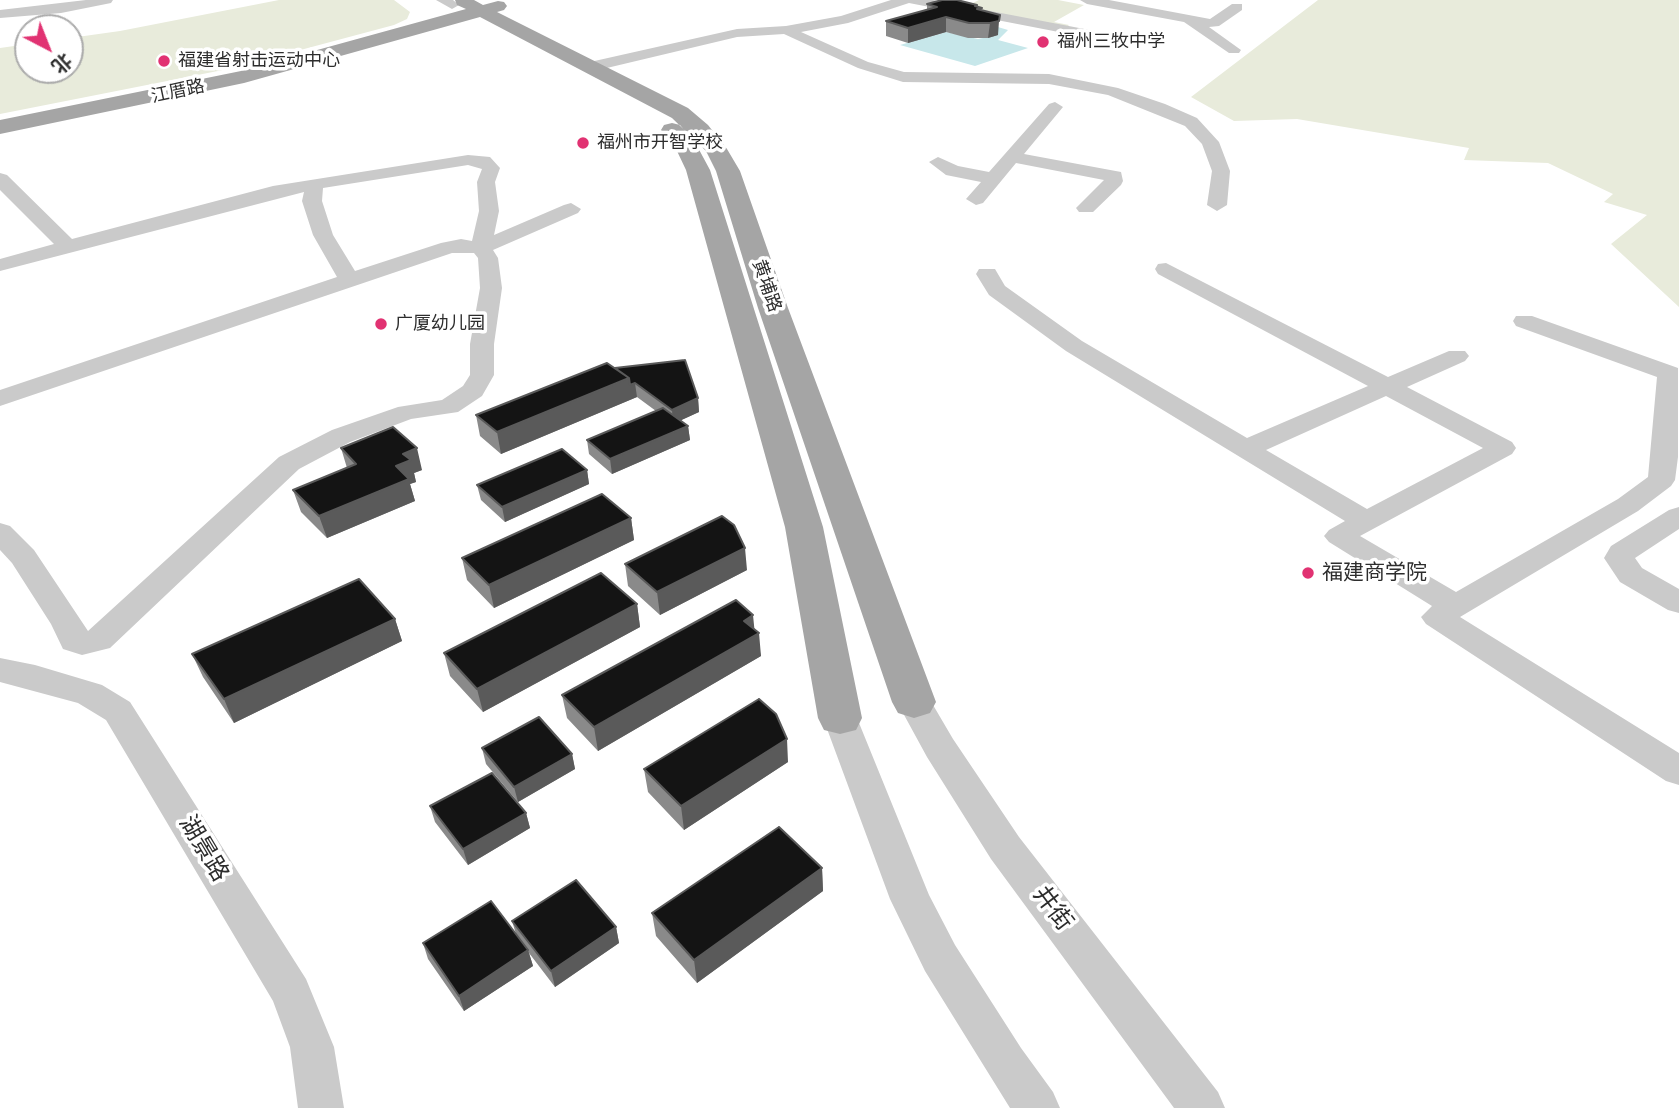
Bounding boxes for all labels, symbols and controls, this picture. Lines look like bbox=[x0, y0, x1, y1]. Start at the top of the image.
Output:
north arrow bbox=[14, 14, 84, 84]
place label: 福州三牧中学 bbox=[1057, 31, 1165, 53]
marker: 福州三牧中学 bbox=[1035, 34, 1051, 50]
text: 北 bbox=[47, 48, 77, 79]
place label: 福建省射击运动中心 bbox=[178, 50, 340, 72]
marker: 福建省射击运动中心 bbox=[156, 53, 172, 69]
street label: 江厝路 bbox=[149, 76, 207, 108]
place label: 福州市开智学校 bbox=[597, 132, 723, 154]
marker: 福州市开智学校 bbox=[575, 135, 591, 151]
street label: 黄埔路 bbox=[747, 257, 785, 315]
place label: 广厦幼儿园 bbox=[395, 313, 485, 335]
marker: 广厦幼儿园 bbox=[373, 316, 389, 332]
place label: 福建商学院 bbox=[1322, 560, 1427, 586]
marker: 福建商学院 bbox=[1300, 565, 1316, 581]
street label: 湖景路 bbox=[172, 811, 234, 887]
street label: 井街 bbox=[1026, 881, 1078, 937]

